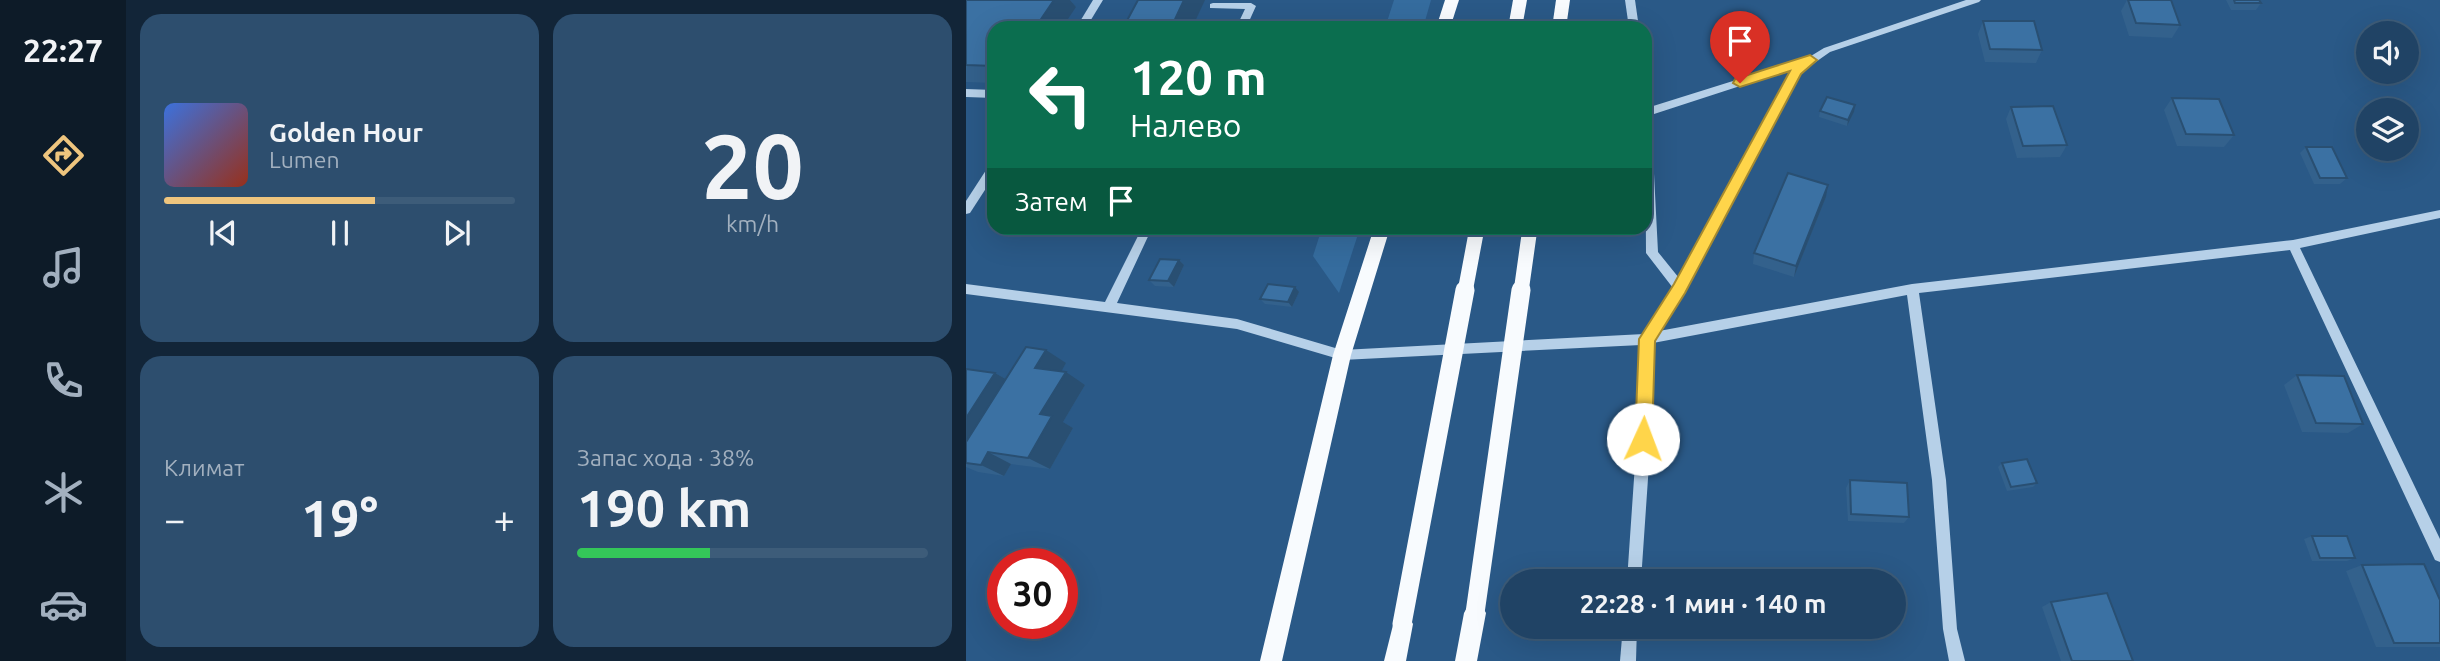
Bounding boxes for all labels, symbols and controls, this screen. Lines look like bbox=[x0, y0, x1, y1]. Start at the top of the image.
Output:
pin bbox=[1710, 11, 1770, 83]
map controls bbox=[2356, 21, 2419, 161]
button: sound bbox=[2356, 21, 2419, 84]
icon: arrive bbox=[1721, 22, 1759, 60]
text: 22:27 bbox=[23, 32, 103, 68]
icon: left bbox=[1015, 49, 1106, 140]
text: 120 m bbox=[1130, 49, 1267, 104]
button: layers bbox=[2356, 98, 2419, 161]
text: Налево bbox=[1130, 107, 1242, 143]
text: 20 bbox=[701, 114, 804, 216]
text: Golden Hour bbox=[269, 118, 423, 147]
icon: directions bbox=[39, 131, 88, 180]
text: Lumen bbox=[269, 147, 340, 172]
icon: arrive bbox=[1102, 182, 1140, 220]
text: Затем bbox=[1015, 187, 1088, 216]
text: km/h bbox=[726, 211, 779, 236]
icon: previous bbox=[204, 214, 242, 252]
icon: pause bbox=[321, 214, 359, 252]
icon: next bbox=[438, 214, 476, 252]
icon: music bbox=[39, 243, 88, 292]
icon: phone bbox=[39, 356, 88, 405]
position arrow bbox=[1606, 402, 1680, 476]
text: Запас хода · 38% bbox=[577, 445, 754, 470]
text: Климат bbox=[164, 455, 244, 480]
icon: climate bbox=[39, 468, 88, 517]
text: 190 km bbox=[577, 479, 751, 537]
text: 19° bbox=[301, 489, 378, 547]
text: − bbox=[164, 498, 185, 540]
text: + bbox=[494, 498, 515, 540]
speed limit sign: 30 bbox=[987, 548, 1078, 639]
icon: car bbox=[39, 580, 88, 629]
text: 22:28 · 1 мин · 140 m bbox=[1580, 589, 1826, 618]

